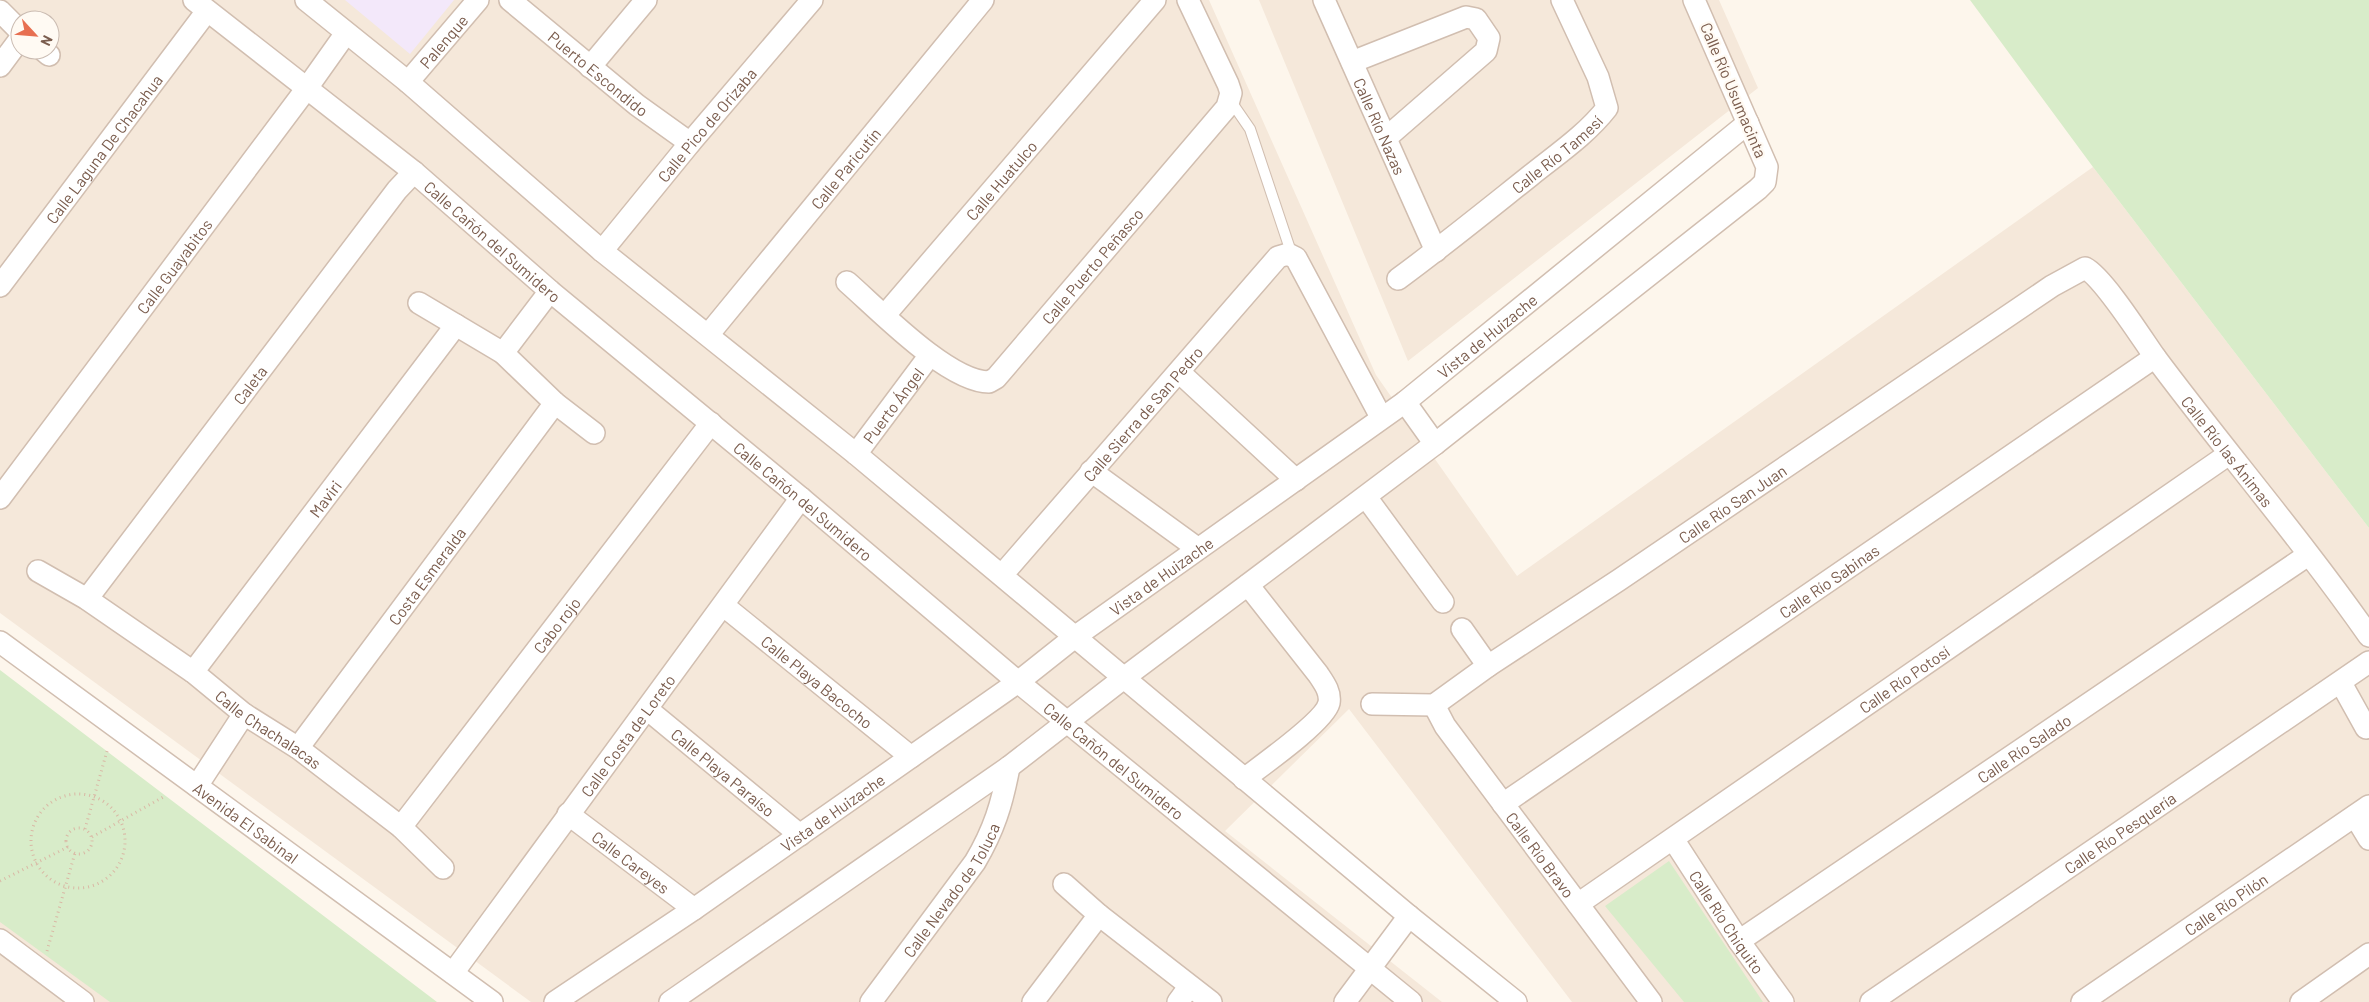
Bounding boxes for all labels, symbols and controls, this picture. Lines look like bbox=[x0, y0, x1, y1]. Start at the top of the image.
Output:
north arrow bbox=[10, 10, 60, 60]
street label: Palenque bbox=[415, 10, 471, 72]
street label: Calle Río Usumacinta bbox=[1697, 20, 1771, 160]
street label: Puerto Escondido bbox=[545, 27, 652, 120]
text: N bbox=[37, 33, 57, 49]
street label: Calle Pico de Orizaba bbox=[653, 64, 760, 185]
street label: Calle Laguna De Chacahua bbox=[41, 70, 166, 227]
street label: Calle Río Nazas bbox=[1350, 75, 1410, 177]
street label: Calle Río Tamesí bbox=[1507, 111, 1606, 197]
street label: Calle Paricutín bbox=[806, 124, 884, 212]
street label: Calle Huatulco bbox=[961, 136, 1040, 224]
street label: Calle Cañón del Sumidero bbox=[421, 176, 565, 306]
street label: Calle Puerto Peñasco bbox=[1037, 204, 1147, 327]
street label: Calle Guayabitos bbox=[132, 215, 215, 317]
street label: Vista de Huizache bbox=[1433, 289, 1540, 382]
street label: Calle Sierra de San Pedro bbox=[1079, 342, 1206, 485]
street label: Caleta bbox=[229, 361, 270, 408]
street label: Puerto Ángel bbox=[858, 364, 927, 447]
street label: Calle Río las Ánimas bbox=[2178, 392, 2278, 510]
street label: Calle Cañón del Sumidero bbox=[730, 437, 877, 564]
street label: Calle Río San Juan bbox=[1675, 460, 1790, 546]
street label: Maviri bbox=[305, 476, 345, 520]
street label: Costa Esmeralda bbox=[384, 523, 469, 628]
street label: Vista de Huizache bbox=[1105, 532, 1216, 619]
street label: Calle Río Sabinas bbox=[1775, 540, 1882, 622]
street label: Cabo rojo bbox=[529, 593, 584, 656]
street label: Calle Playa Bacocho bbox=[758, 631, 877, 732]
street label: Calle Río Potosí bbox=[1855, 641, 1953, 717]
street label: Calle Costa de Loreto bbox=[576, 670, 678, 800]
street label: Calle Chachalacas bbox=[212, 685, 325, 772]
street label: Calle Cañón del Sumidero bbox=[1040, 698, 1188, 823]
street label: Calle Río Salado bbox=[1973, 709, 2074, 786]
street label: Calle Playa Paraíso bbox=[668, 724, 779, 820]
street label: Vista de Huizache bbox=[776, 769, 888, 855]
street label: Avenida El Sabinal bbox=[190, 777, 302, 867]
street label: Calle Río Pesquería bbox=[2060, 788, 2179, 877]
street label: Calle Río Bravo bbox=[1503, 808, 1579, 901]
street label: Calle Nevado de Toluca bbox=[898, 820, 1003, 960]
street label: Calle Careyes bbox=[589, 826, 674, 897]
street label: Calle Río Chiquito bbox=[1686, 866, 1769, 977]
street label: Calle Río Pilón bbox=[2180, 869, 2271, 939]

